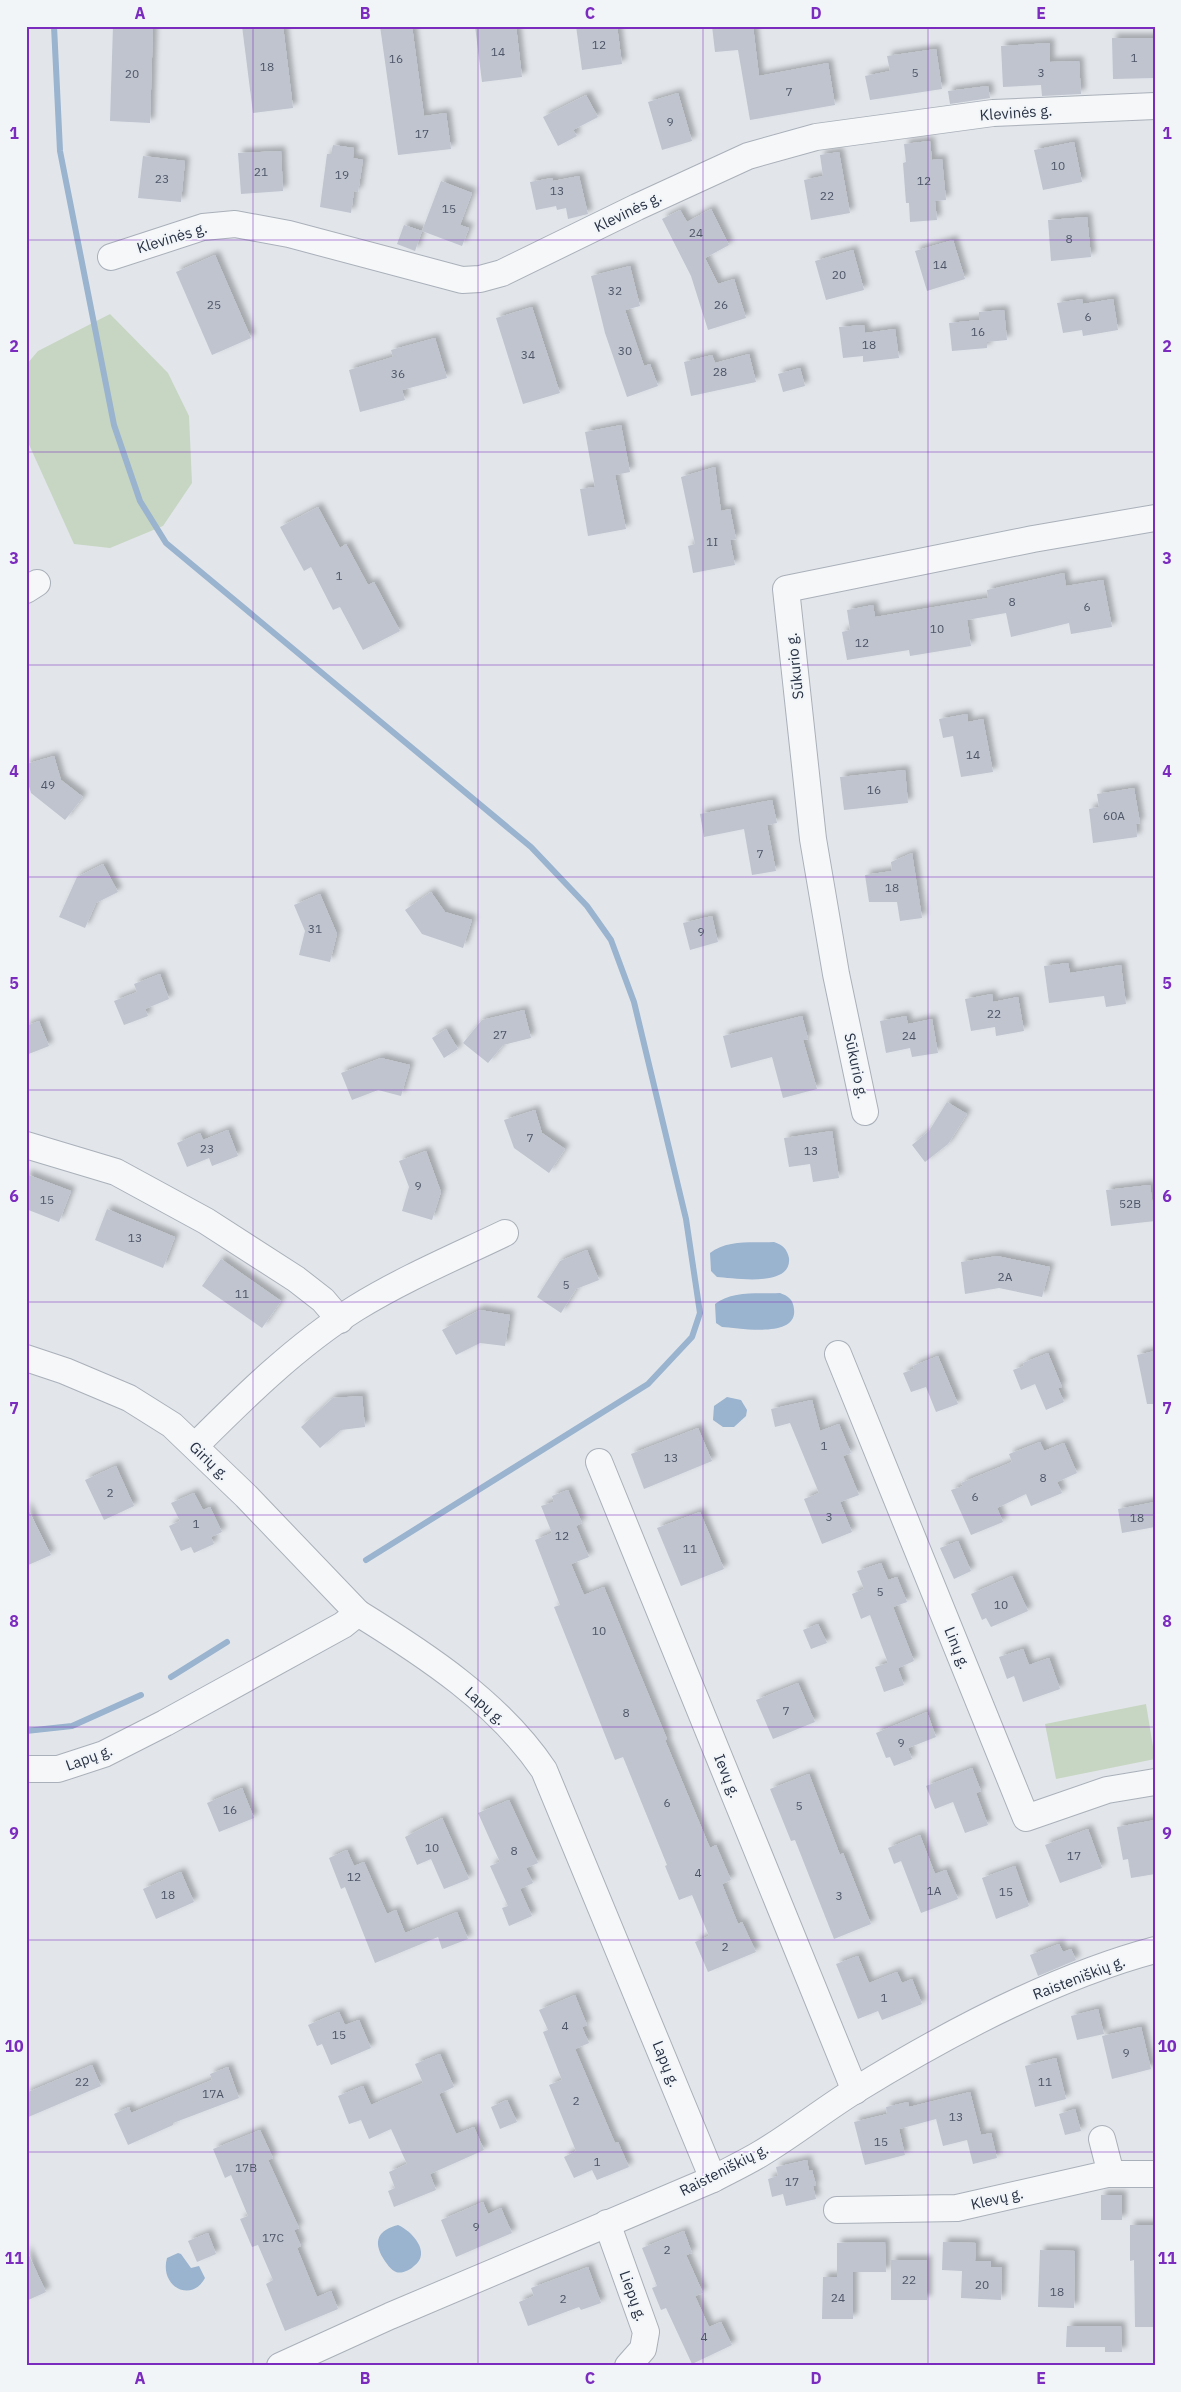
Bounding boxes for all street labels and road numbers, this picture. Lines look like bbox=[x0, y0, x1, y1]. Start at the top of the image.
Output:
street label: Klevinės g. bbox=[979, 100, 1053, 125]
street label: Klevinės g. bbox=[591, 187, 665, 236]
street label: Klevinės g. bbox=[134, 218, 209, 257]
street label: Sūkurio g. bbox=[782, 632, 807, 700]
street label: Sūkurio g. bbox=[840, 1031, 873, 1101]
street label: Girių g. bbox=[186, 1437, 233, 1484]
street label: Linų g. bbox=[940, 1624, 975, 1672]
street label: Lapų g. bbox=[461, 1682, 510, 1729]
street label: Lapų g. bbox=[63, 1740, 115, 1775]
street label: Ievų g. bbox=[710, 1751, 745, 1801]
street label: Raisteniškių g. bbox=[1030, 1951, 1128, 2004]
street label: Lapų g. bbox=[649, 2038, 684, 2090]
street label: Raisteniškių g. bbox=[676, 2139, 771, 2200]
street label: Klevų g. bbox=[969, 2183, 1025, 2214]
street label: Liepų g. bbox=[616, 2268, 651, 2324]

